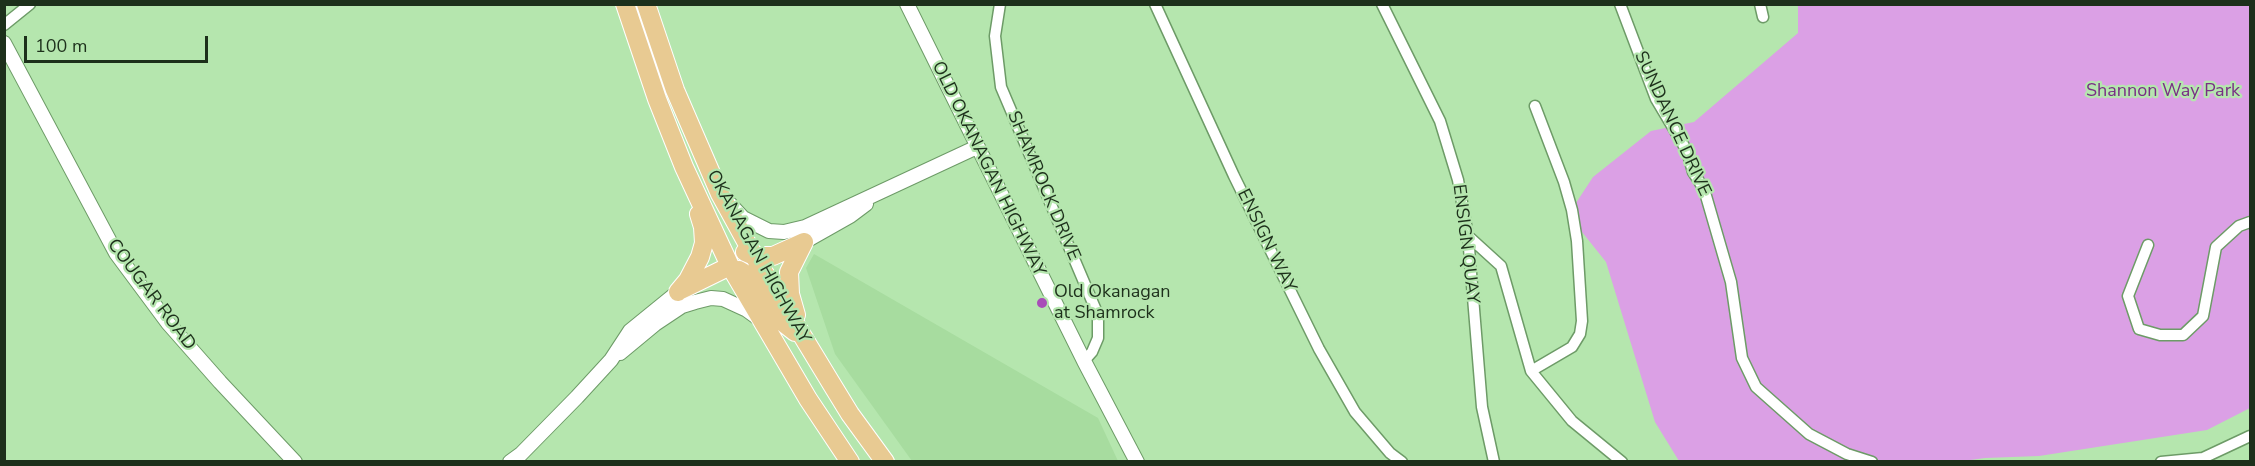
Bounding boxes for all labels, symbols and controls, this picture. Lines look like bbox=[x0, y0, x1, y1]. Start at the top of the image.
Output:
scale bar bbox=[27, 24, 212, 62]
text: 100 m bbox=[35, 34, 87, 58]
street label: SUNDANCE DRIVE bbox=[1629, 48, 1715, 200]
street label: OLD OKANAGAN HIGHWAY bbox=[927, 58, 1049, 280]
park label: Shannon Way Park bbox=[2086, 81, 2240, 103]
street label: SHAMROCK DRIVE bbox=[1002, 108, 1084, 264]
street label: OKANAGAN HIGHWAY bbox=[701, 167, 815, 347]
street label: ENSIGN QUAY bbox=[1447, 183, 1483, 305]
street label: ENSIGN WAY bbox=[1232, 186, 1300, 296]
street label: COUGAR ROAD bbox=[102, 235, 200, 355]
place label: Old Okanagan at Shamrock bbox=[1054, 282, 1170, 324]
marker: Old Okanagan at Shamrock bbox=[1035, 296, 1049, 310]

